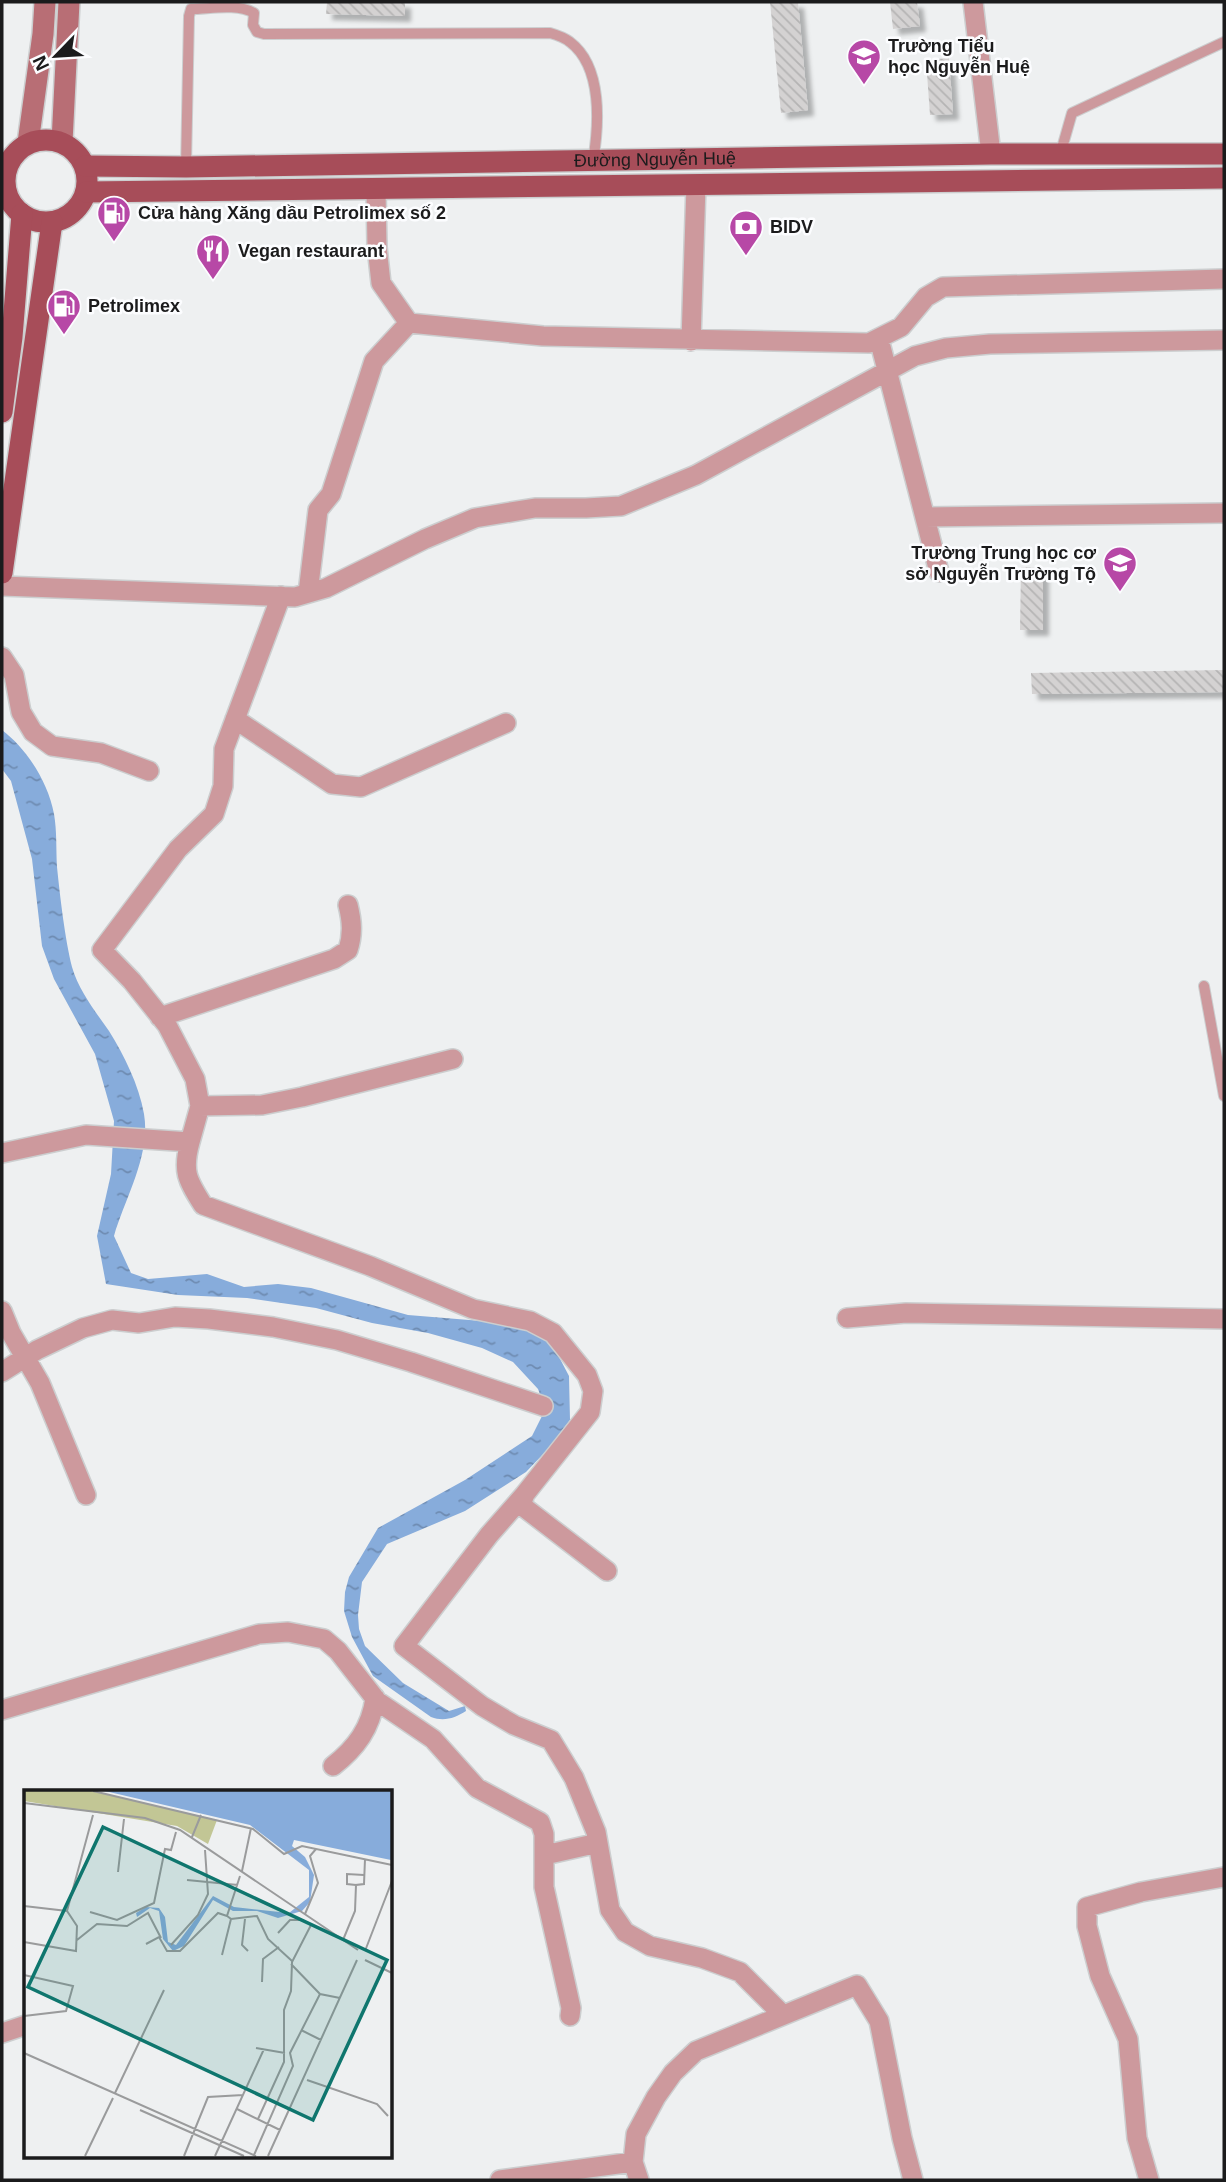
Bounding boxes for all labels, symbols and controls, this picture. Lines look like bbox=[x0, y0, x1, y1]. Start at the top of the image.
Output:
north arrow bbox=[21, 21, 91, 91]
place label: Trường Tiểu học Nguyễn Huệ bbox=[888, 36, 1030, 77]
school or university icon: Trường Tiểu học Nguyễn Huệ bbox=[845, 37, 883, 86]
text: N bbox=[29, 52, 53, 74]
street label: Đường Nguyễn Huệ bbox=[574, 148, 736, 171]
fuel station icon: Cửa hàng Xăng dầu Petrolimex số 2 bbox=[95, 194, 133, 243]
place label: Cửa hàng Xăng dầu Petrolimex số 2 bbox=[138, 203, 446, 223]
bank icon: BIDV bbox=[727, 208, 765, 257]
place label: BIDV bbox=[770, 217, 813, 237]
restaurant icon: Vegan restaurant bbox=[194, 232, 232, 281]
place label: Vegan restaurant bbox=[238, 241, 384, 261]
fuel station icon: Petrolimex bbox=[45, 287, 83, 336]
place label: Petrolimex bbox=[88, 296, 180, 316]
place label: Trường Trung học cơ sở Nguyễn Trường Tộ bbox=[905, 543, 1096, 584]
school or university icon: Trường Trung học cơ sở Nguyễn Trường Tộ bbox=[1101, 544, 1139, 593]
inset map bbox=[24, 1790, 392, 2158]

